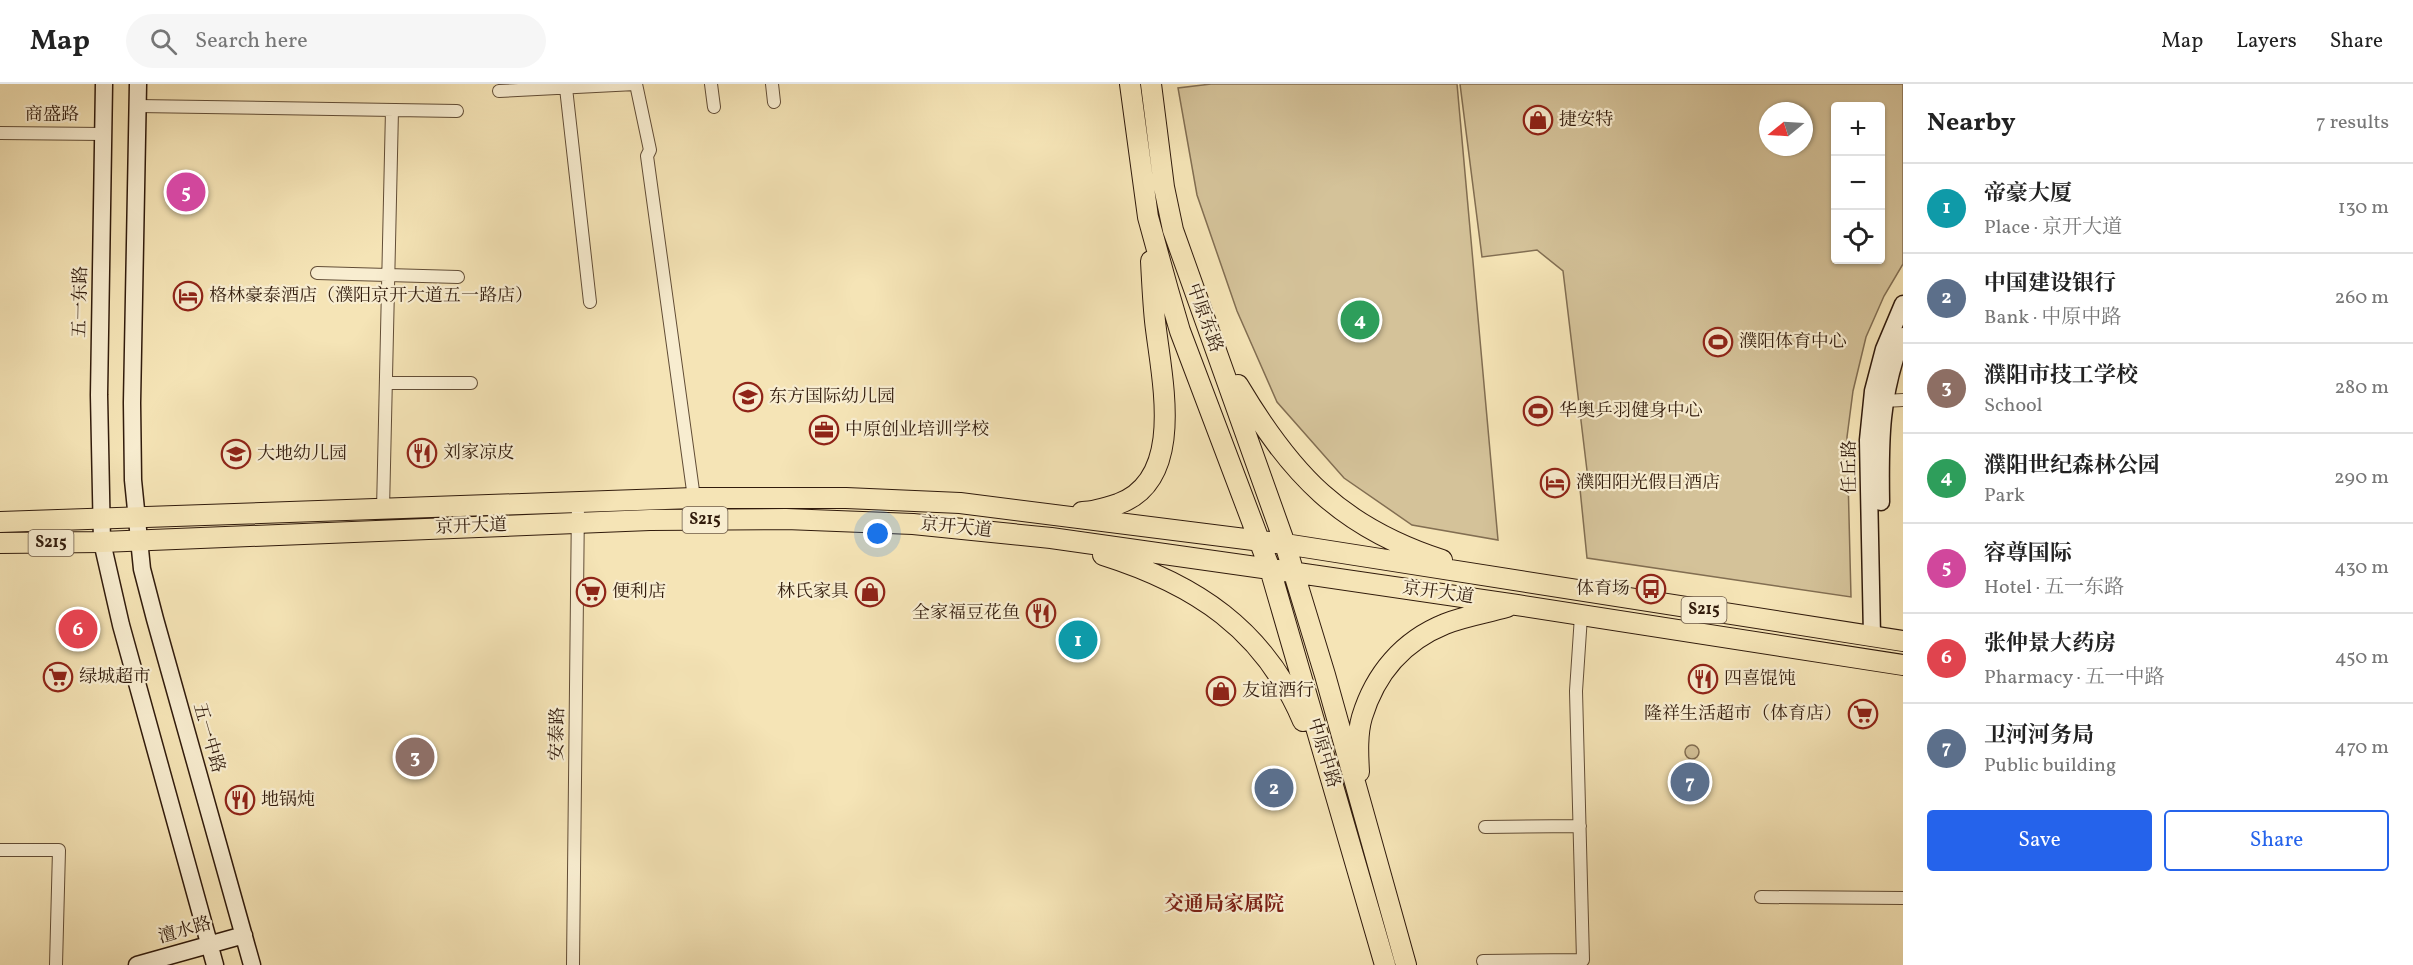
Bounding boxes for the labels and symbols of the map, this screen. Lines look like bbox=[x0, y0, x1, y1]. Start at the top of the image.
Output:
north arrow bbox=[1759, 102, 1813, 156]
street label: 商盛路 bbox=[25, 103, 79, 128]
shop icon: 捷安特 bbox=[1522, 104, 1554, 136]
place label: 捷安特 bbox=[1559, 108, 1613, 133]
pin: 5 bbox=[166, 170, 206, 214]
street label: 五一东路 bbox=[68, 266, 94, 338]
hotel icon: 格林豪泰酒店（濮阳京开大道五一路店） bbox=[172, 280, 204, 312]
street label: 中原东路 bbox=[1180, 280, 1228, 356]
place label: 格林豪泰酒店（濮阳京开大道五一路店） bbox=[209, 284, 533, 309]
pin: 4 bbox=[1340, 298, 1380, 342]
sports icon: 濮阳体育中心 bbox=[1702, 326, 1734, 358]
place label: 濮阳体育中心 bbox=[1739, 330, 1847, 355]
school or university icon: 东方国际幼儿园 bbox=[732, 381, 764, 413]
place label: 东方国际幼儿园 bbox=[769, 385, 895, 410]
sports icon: 华奥乒羽健身中心 bbox=[1522, 395, 1554, 427]
place label: 华奥乒羽健身中心 bbox=[1559, 399, 1703, 424]
office icon: 中原创业培训学校 bbox=[808, 414, 840, 446]
place label: 中原创业培训学校 bbox=[845, 418, 989, 443]
restaurant icon: 刘家凉皮 bbox=[406, 437, 438, 469]
school or university icon: 大地幼儿园 bbox=[220, 438, 252, 470]
street label: 任丘路 bbox=[1838, 440, 1863, 494]
place label: 刘家凉皮 bbox=[443, 441, 515, 466]
place label: 大地幼儿园 bbox=[257, 442, 347, 467]
hotel icon: 濮阳阳光假日酒店 bbox=[1539, 467, 1571, 499]
place label: 濮阳阳光假日酒店 bbox=[1576, 471, 1720, 496]
road number: S215 bbox=[682, 507, 728, 533]
street label: 京开大道 bbox=[919, 512, 993, 544]
street label: 京开大道 bbox=[435, 513, 507, 541]
your location bbox=[863, 519, 892, 548]
road number: S215 bbox=[28, 530, 74, 556]
bus stop icon: 体育场 bbox=[1635, 573, 1667, 605]
supermarket icon: 便利店 bbox=[575, 576, 607, 608]
shop icon: 林氏家具 bbox=[854, 576, 886, 608]
street label: 京开大道 bbox=[1401, 576, 1475, 610]
place label: 体育场 bbox=[1576, 577, 1630, 602]
place label: 便利店 bbox=[612, 580, 666, 605]
place label: 林氏家具 bbox=[777, 580, 849, 605]
restaurant icon: 全家福豆花鱼 bbox=[1025, 597, 1057, 629]
road number: S215 bbox=[1682, 597, 1726, 623]
place label: 全家福豆花鱼 bbox=[912, 601, 1020, 626]
pin: 6 bbox=[58, 606, 98, 652]
pin: 1 bbox=[1058, 618, 1098, 662]
supermarket icon: 绿城超市 bbox=[42, 661, 74, 693]
restaurant icon: 四喜馄饨 bbox=[1687, 663, 1719, 695]
place label: 绿城超市 bbox=[79, 665, 151, 690]
place label: 四喜馄饨 bbox=[1724, 667, 1796, 692]
shop icon: 友谊酒行 bbox=[1205, 675, 1237, 707]
place label: 友谊酒行 bbox=[1242, 679, 1314, 704]
supermarket icon: 隆祥生活超市（体育店） bbox=[1847, 698, 1879, 730]
street label: 五一中路 bbox=[186, 700, 230, 776]
place label: 隆祥生活超市（体育店） bbox=[1644, 702, 1842, 727]
street label: 安泰路 bbox=[545, 707, 571, 761]
street label: 中原中路 bbox=[1301, 715, 1345, 791]
pin: 3 bbox=[396, 734, 434, 780]
pin: 7 bbox=[1670, 760, 1710, 804]
pin: 2 bbox=[1254, 766, 1294, 810]
restaurant icon: 地锅炖 bbox=[224, 784, 256, 816]
place label: 地锅炖 bbox=[261, 788, 315, 813]
district label: 交通局家属院 bbox=[1164, 891, 1284, 919]
street label: 澶水路 bbox=[156, 912, 214, 950]

